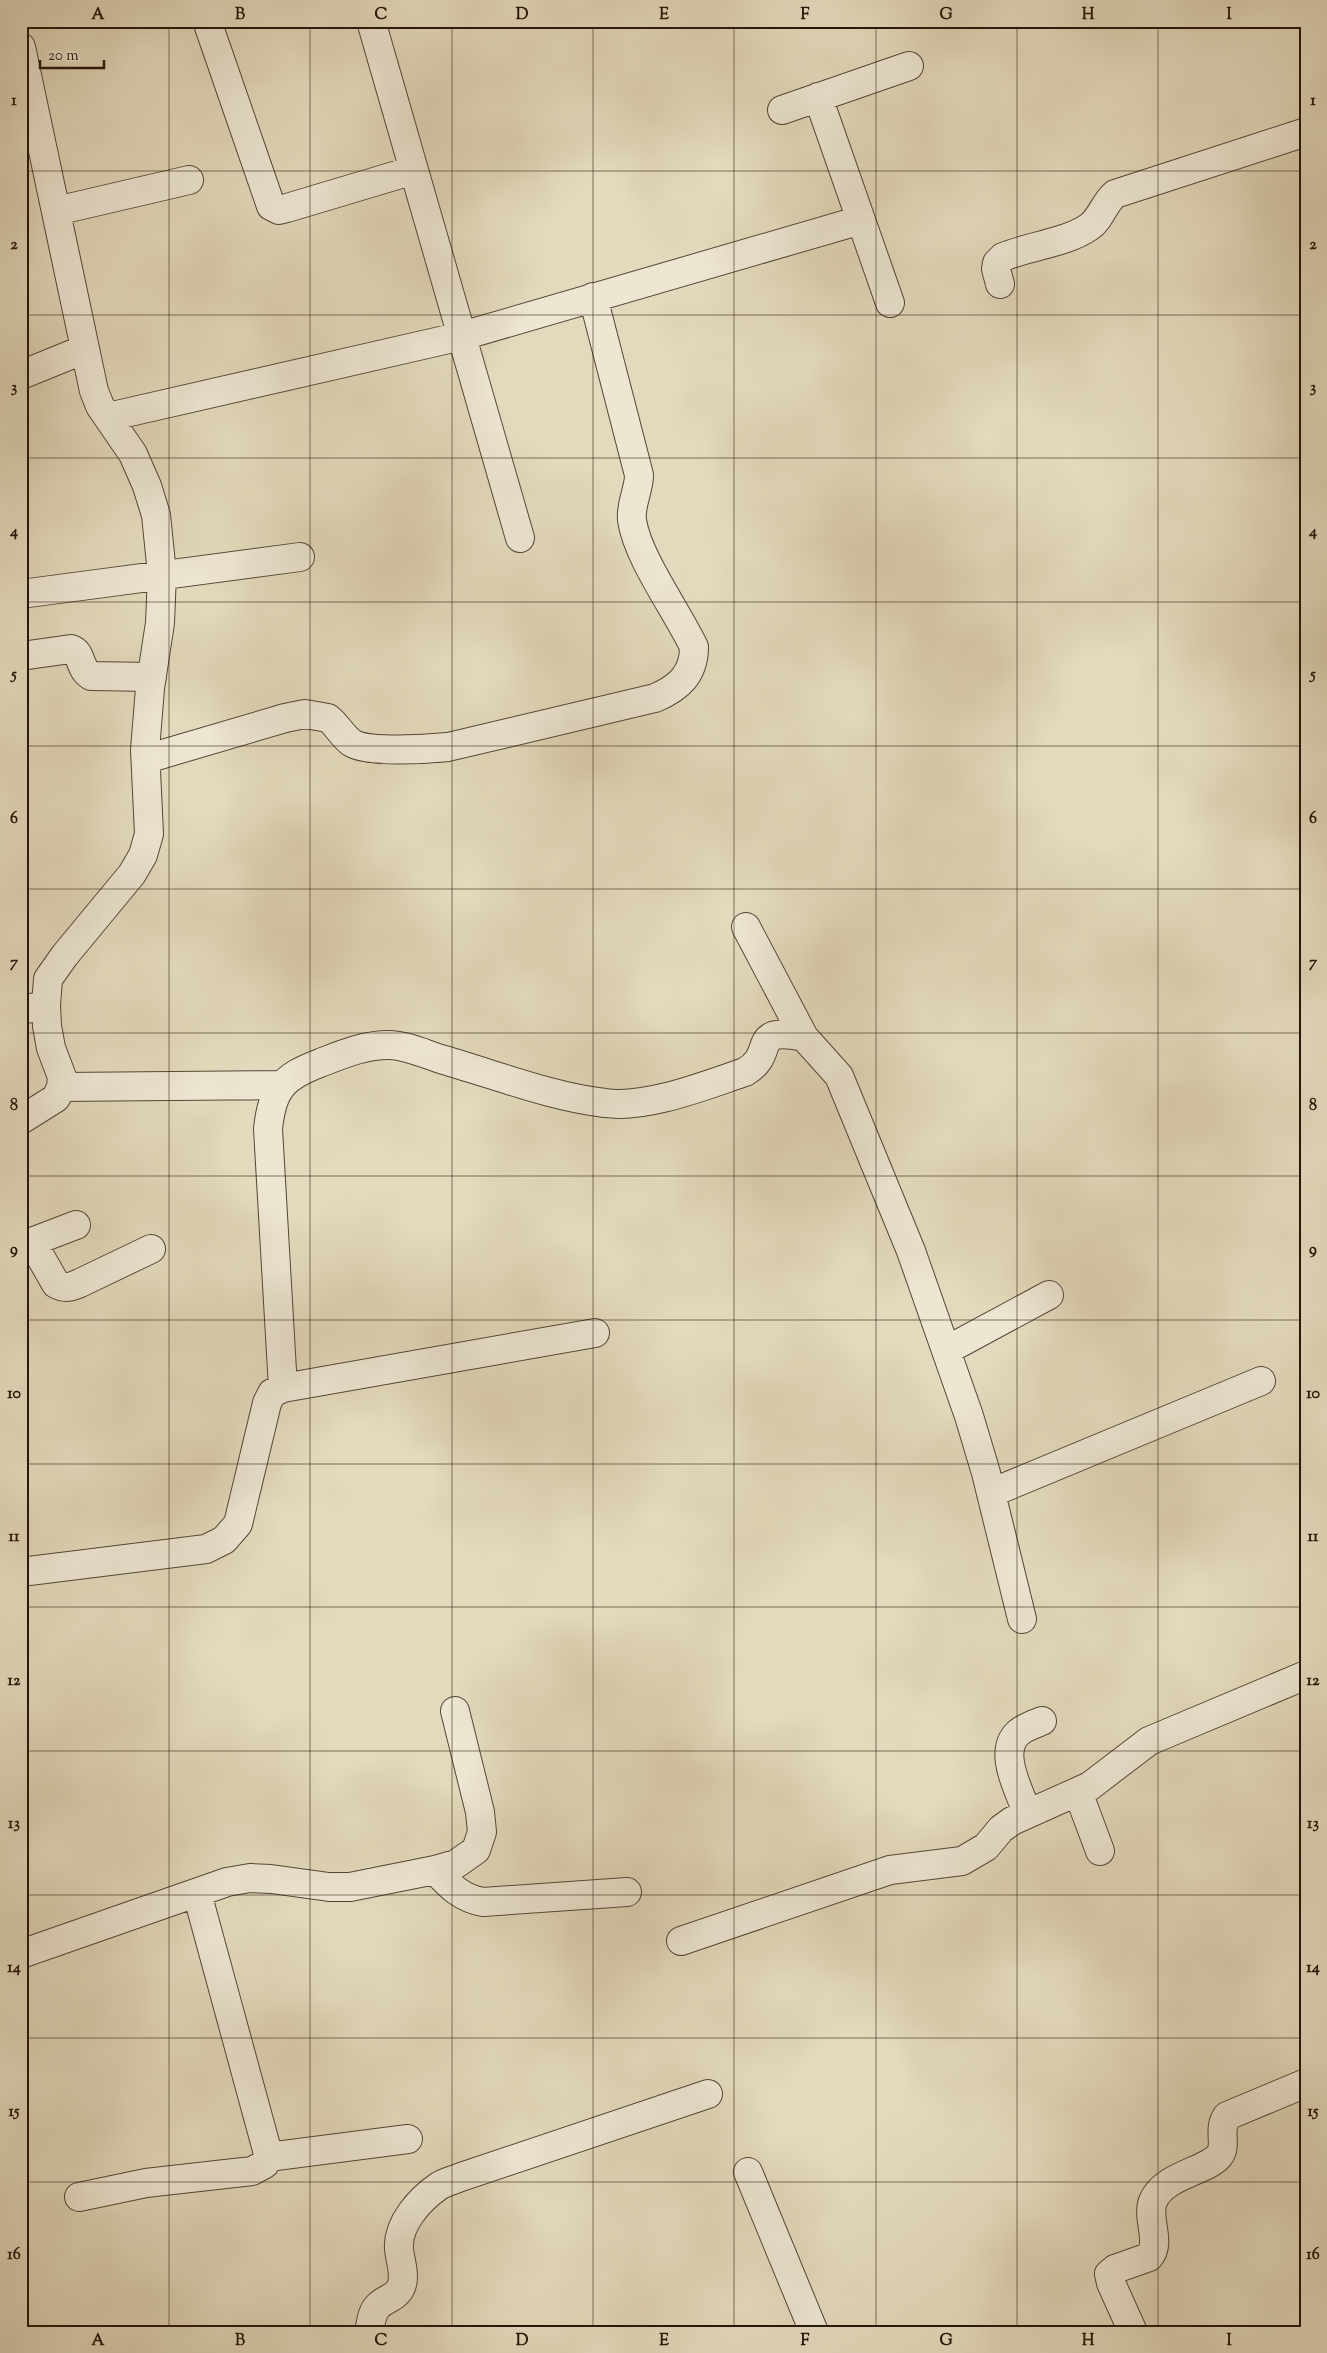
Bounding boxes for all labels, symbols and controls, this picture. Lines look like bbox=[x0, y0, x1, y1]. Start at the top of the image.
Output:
text: A bbox=[92, 4, 105, 27]
text: B bbox=[235, 4, 245, 27]
text: C bbox=[375, 4, 388, 27]
text: D bbox=[516, 4, 529, 27]
text: E bbox=[659, 4, 669, 27]
text: F bbox=[801, 4, 810, 27]
text: G bbox=[939, 4, 953, 27]
text: H bbox=[1082, 4, 1095, 27]
text: I bbox=[1226, 4, 1232, 27]
scale bar bbox=[40, 38, 104, 70]
text: 20 m bbox=[48, 46, 79, 67]
text: 1 bbox=[11, 90, 17, 113]
text: 1 bbox=[1310, 90, 1316, 113]
text: 2 bbox=[10, 234, 18, 257]
text: 2 bbox=[1309, 234, 1317, 257]
text: 3 bbox=[11, 377, 18, 400]
text: 3 bbox=[1310, 377, 1317, 400]
text: 4 bbox=[9, 521, 18, 544]
text: 4 bbox=[1308, 521, 1317, 544]
text: 5 bbox=[9, 664, 17, 687]
text: 5 bbox=[1308, 664, 1316, 687]
text: 6 bbox=[10, 808, 18, 831]
text: 6 bbox=[1309, 808, 1317, 831]
text: 7 bbox=[10, 952, 19, 975]
text: 7 bbox=[1309, 952, 1318, 975]
text: 8 bbox=[10, 1095, 18, 1118]
text: 8 bbox=[1309, 1095, 1317, 1118]
text: 9 bbox=[10, 1239, 18, 1262]
text: 9 bbox=[1309, 1239, 1317, 1262]
text: 10 bbox=[7, 1383, 21, 1406]
text: 10 bbox=[1306, 1383, 1320, 1406]
text: 11 bbox=[9, 1526, 20, 1549]
text: 11 bbox=[1308, 1526, 1319, 1549]
text: 12 bbox=[8, 1670, 21, 1693]
text: 12 bbox=[1307, 1670, 1320, 1693]
text: 13 bbox=[8, 1813, 20, 1836]
text: 13 bbox=[1307, 1813, 1319, 1836]
text: 14 bbox=[7, 1957, 21, 1980]
text: 14 bbox=[1306, 1957, 1320, 1980]
text: 15 bbox=[9, 2101, 20, 2124]
text: 15 bbox=[1308, 2101, 1319, 2124]
text: 16 bbox=[7, 2244, 21, 2267]
text: 16 bbox=[1306, 2244, 1320, 2267]
text: A bbox=[92, 2330, 105, 2353]
text: B bbox=[235, 2330, 245, 2353]
text: C bbox=[375, 2330, 388, 2353]
text: D bbox=[516, 2330, 529, 2353]
text: E bbox=[659, 2330, 669, 2353]
text: F bbox=[801, 2330, 810, 2353]
text: G bbox=[939, 2330, 953, 2353]
text: H bbox=[1082, 2330, 1095, 2353]
text: I bbox=[1226, 2330, 1232, 2353]

